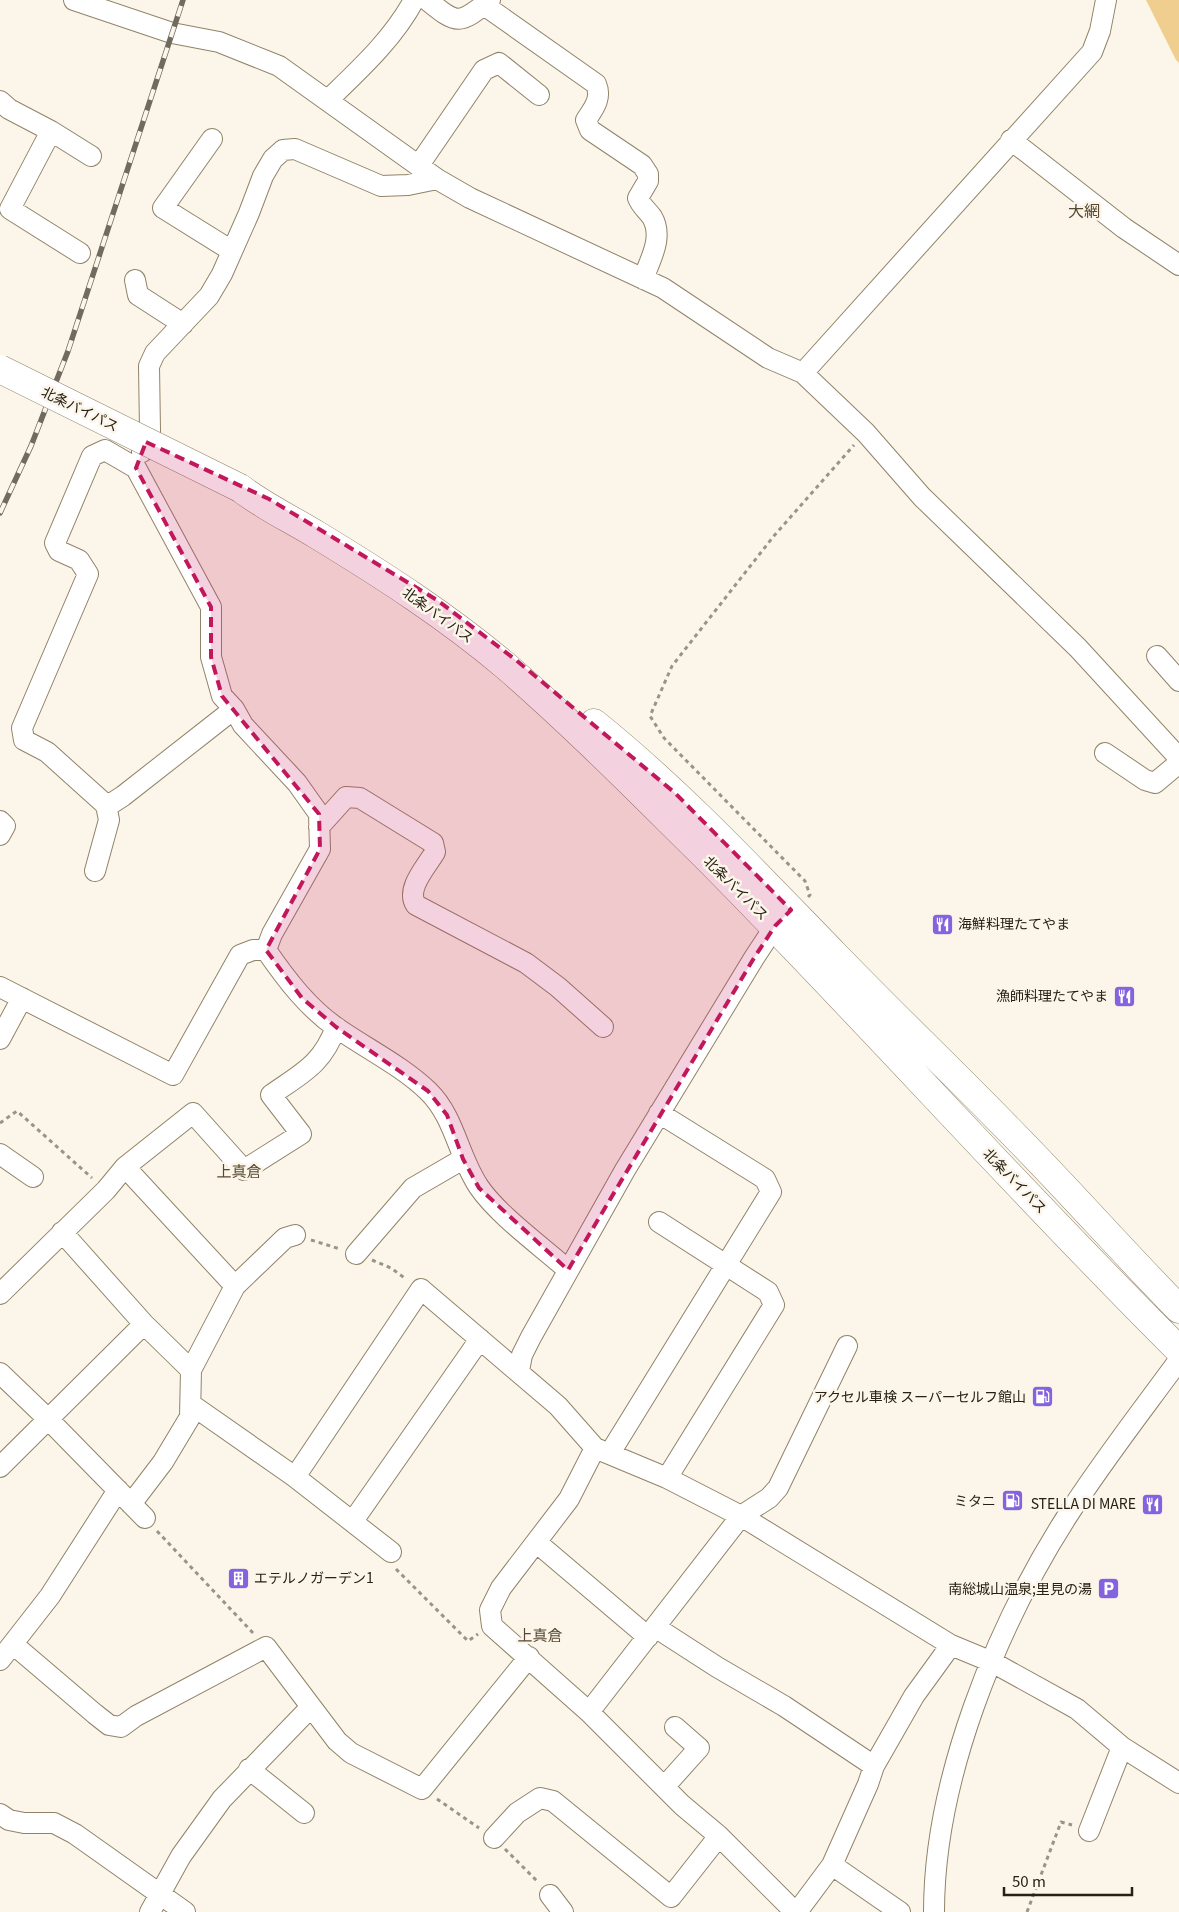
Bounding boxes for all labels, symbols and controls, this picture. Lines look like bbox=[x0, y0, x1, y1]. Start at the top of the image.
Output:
district label: 大網 bbox=[1068, 198, 1100, 222]
street label: 北条バイパス bbox=[38, 381, 122, 435]
street label: 北条バイパス bbox=[399, 581, 478, 647]
street label: 北条バイパス bbox=[700, 851, 773, 924]
restaurant icon: 海鮮料理たてやま bbox=[930, 912, 954, 936]
place label: 海鮮料理たてやま bbox=[958, 913, 1070, 933]
restaurant icon: 漁師料理たてやま bbox=[1112, 984, 1136, 1008]
place label: 漁師料理たてやま bbox=[996, 985, 1108, 1005]
street label: 北条バイパス bbox=[979, 1143, 1052, 1217]
district label: 上真倉 bbox=[216, 1160, 262, 1181]
fuel station icon: アクセル車検 スーパーセルフ館山 bbox=[1030, 1385, 1054, 1409]
place label: アクセル車検 スーパーセルフ館山 bbox=[814, 1386, 1026, 1406]
fuel station icon: ミタニ bbox=[1000, 1489, 1024, 1513]
place label: ミタニ bbox=[954, 1490, 996, 1510]
restaurant icon: STELLA DI MARE bbox=[1140, 1492, 1164, 1516]
place label: STELLA DI MARE bbox=[1031, 1493, 1136, 1513]
building icon: エテルノガーデン1 bbox=[226, 1566, 250, 1590]
place label: エテルノガーデン1 bbox=[254, 1567, 374, 1587]
parking icon: 南総城山温泉;里見の湯 bbox=[1096, 1577, 1120, 1601]
place label: 南総城山温泉;里見の湯 bbox=[948, 1578, 1092, 1598]
district label: 上真倉 bbox=[517, 1624, 563, 1645]
scale bar bbox=[1004, 1864, 1132, 1896]
text: 50 m bbox=[1012, 1870, 1046, 1891]

